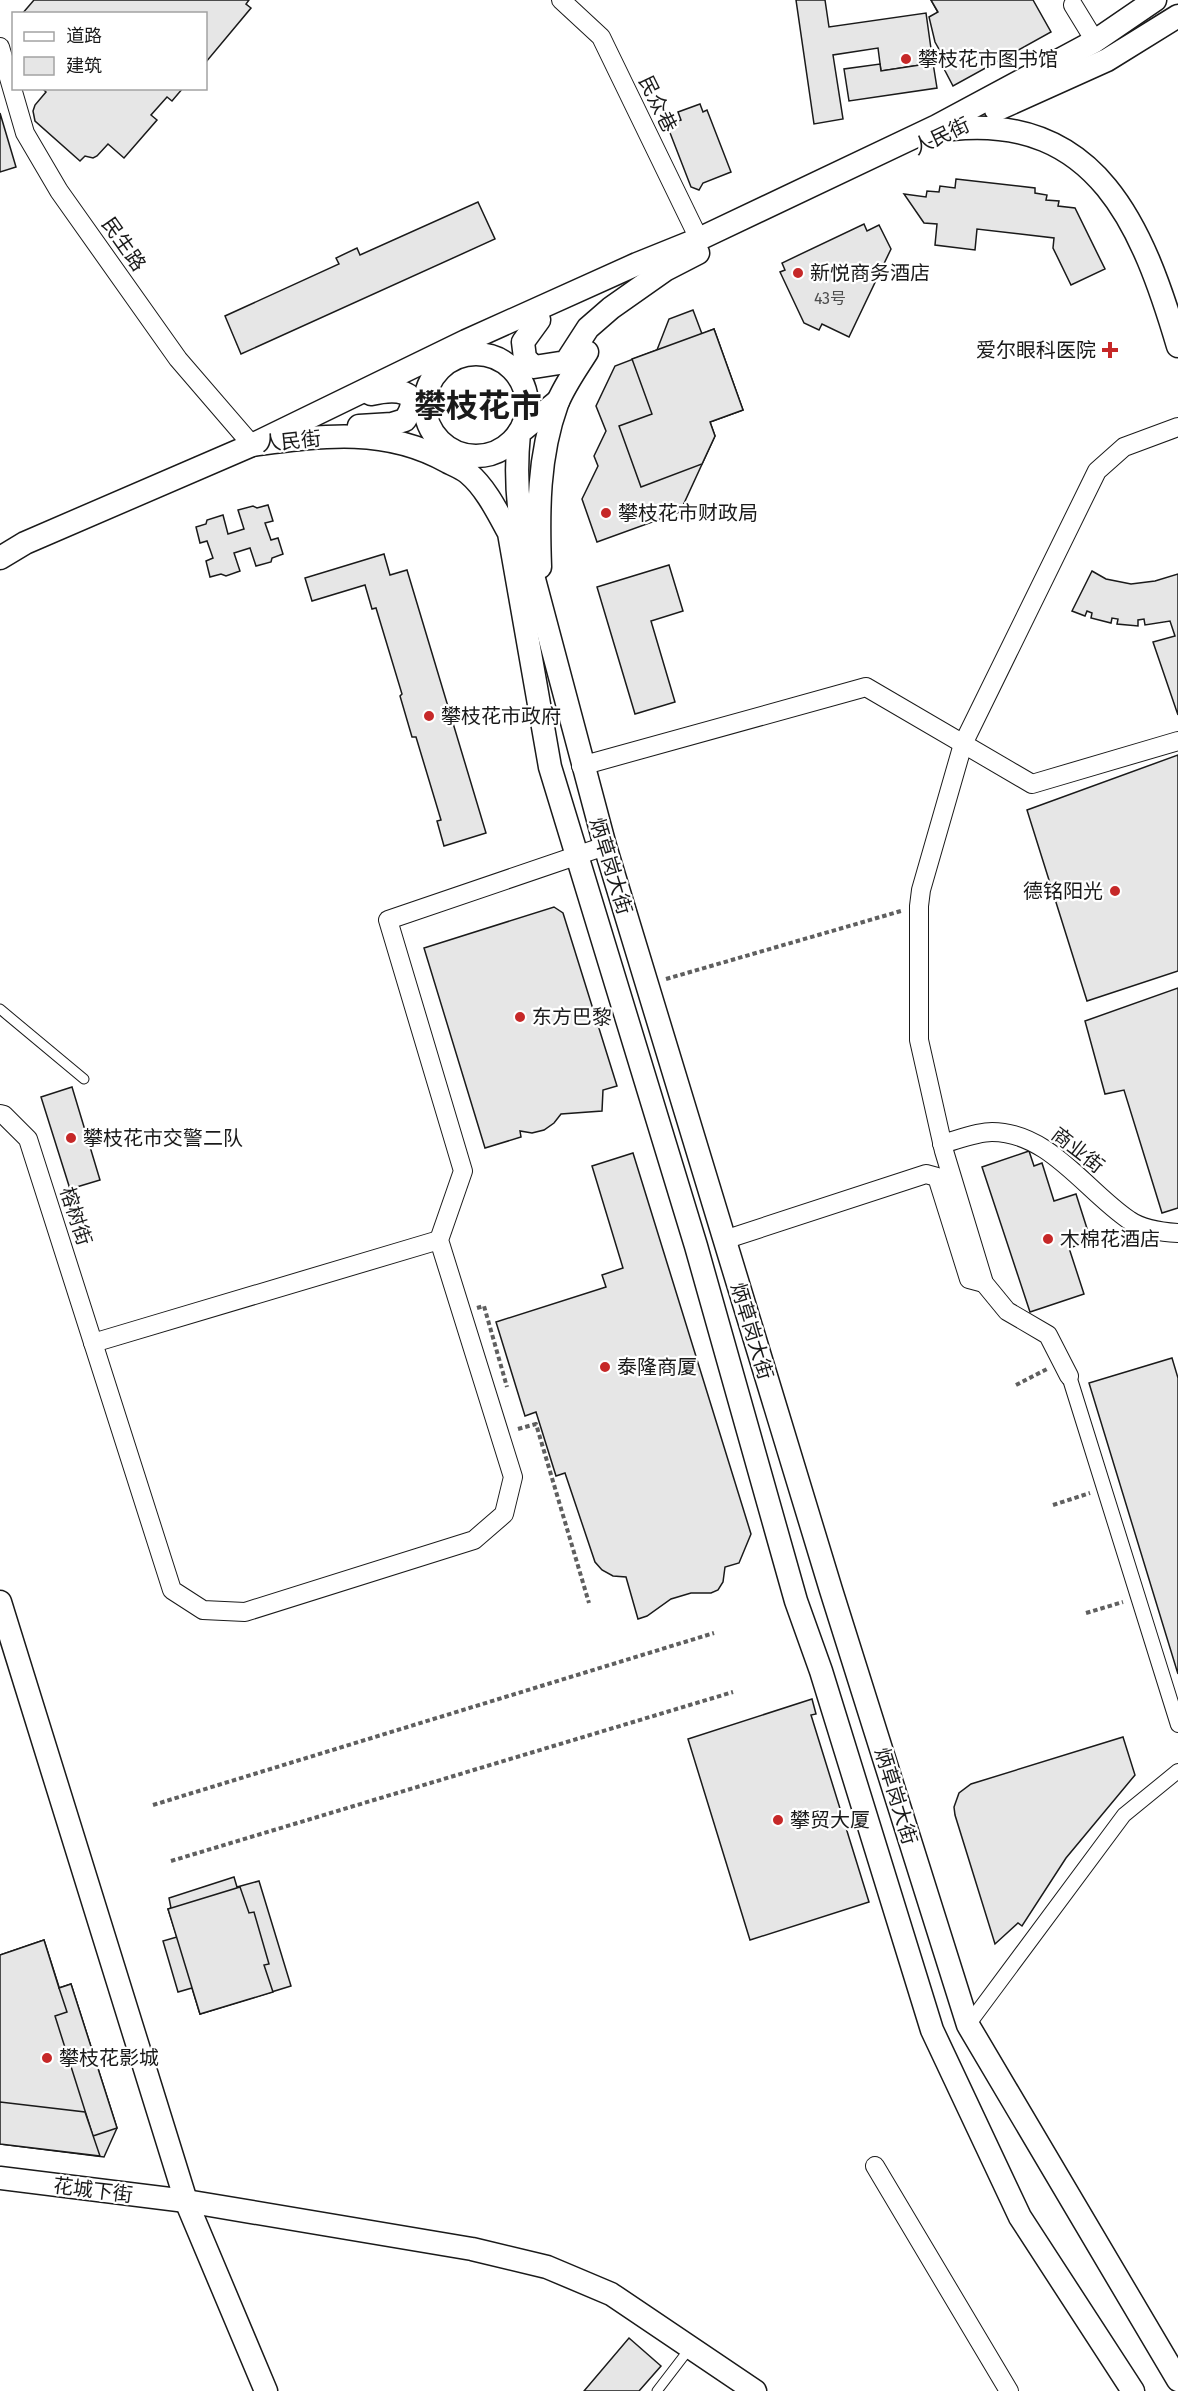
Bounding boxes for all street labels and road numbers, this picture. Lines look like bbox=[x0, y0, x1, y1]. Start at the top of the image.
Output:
street label: 民众巷 bbox=[634, 72, 682, 136]
street label: 人民街 bbox=[909, 112, 973, 160]
street label: 民生路 bbox=[97, 213, 151, 275]
street label: 人民街 bbox=[260, 426, 322, 456]
street label: 炳草岗大街 bbox=[585, 815, 637, 917]
street label: 商业街 bbox=[1047, 1122, 1109, 1178]
street label: 榕树街 bbox=[55, 1184, 97, 1248]
street label: 炳草岗大街 bbox=[726, 1280, 778, 1382]
street label: 炳草岗大街 bbox=[870, 1745, 922, 1847]
street label: 花城下街 bbox=[52, 2173, 134, 2207]

